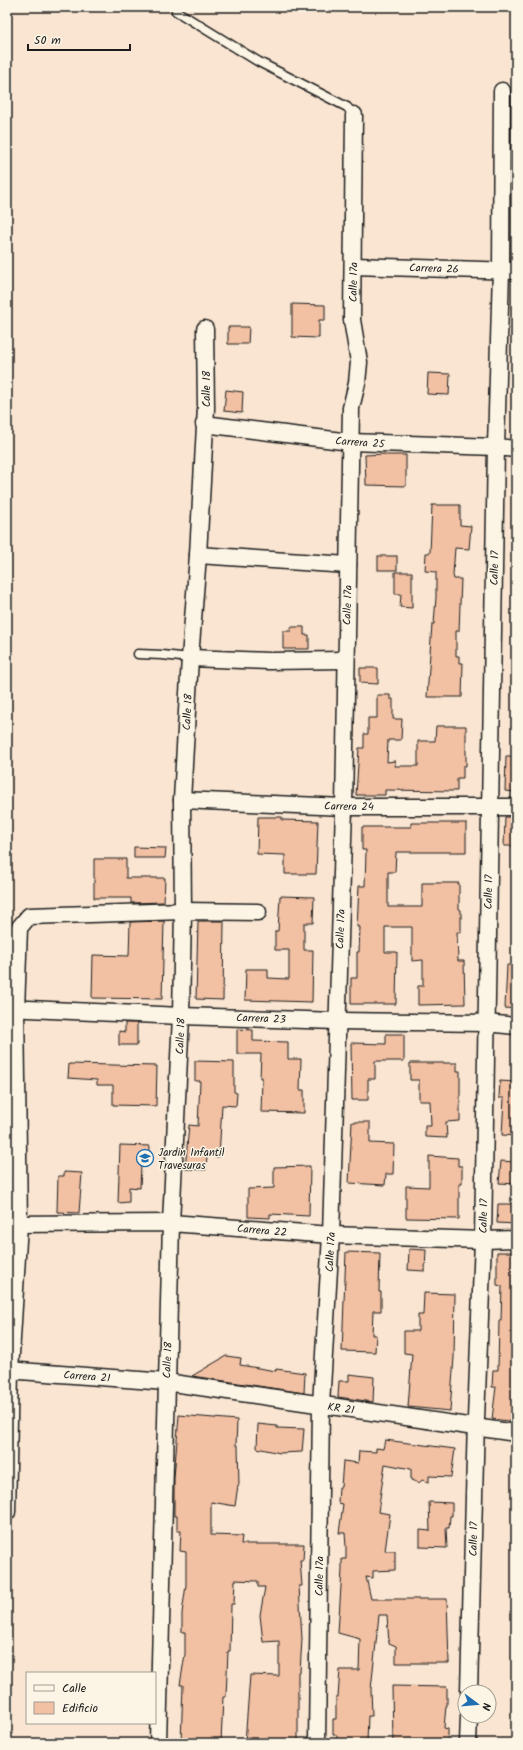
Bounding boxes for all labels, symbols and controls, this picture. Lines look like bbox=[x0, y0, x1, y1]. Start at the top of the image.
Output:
scale bar bbox=[28, 26, 130, 52]
text: 50 m bbox=[34, 31, 61, 50]
street label: Carrera 26 bbox=[409, 259, 459, 279]
street label: Calle 17a bbox=[345, 262, 363, 302]
street label: Calle 18 bbox=[198, 370, 216, 407]
street label: Carrera 25 bbox=[335, 432, 386, 454]
street label: Calle 17 bbox=[486, 549, 504, 586]
street label: Calle 17a bbox=[338, 585, 358, 625]
street label: Calle 18 bbox=[178, 693, 198, 731]
street label: Carrera 24 bbox=[324, 798, 374, 816]
street label: Calle 17 bbox=[480, 873, 498, 910]
street label: Calle 17a bbox=[331, 909, 351, 949]
street label: Carrera 23 bbox=[236, 1009, 286, 1029]
street label: Calle 18 bbox=[171, 1017, 191, 1055]
place label: Jardin Infantil Travesuras bbox=[158, 1144, 225, 1175]
school or university icon: Jardin Infantil Travesuras bbox=[135, 1148, 155, 1168]
street label: Calle 17 bbox=[475, 1197, 493, 1234]
street label: Carrera 22 bbox=[236, 1220, 288, 1242]
street label: Calle 17a bbox=[321, 1232, 341, 1273]
street label: Calle 18 bbox=[158, 1341, 178, 1379]
street label: Carrera 21 bbox=[63, 1366, 111, 1388]
street label: KR 21 bbox=[326, 1398, 356, 1420]
street label: Calle 17 bbox=[465, 1520, 483, 1557]
street label: Calle 17a bbox=[311, 1556, 329, 1596]
legend bbox=[26, 1672, 156, 1724]
text: Calle bbox=[62, 1679, 87, 1698]
north arrow bbox=[457, 1684, 497, 1724]
text: Edificio bbox=[62, 1699, 98, 1718]
text: N bbox=[476, 1701, 495, 1712]

